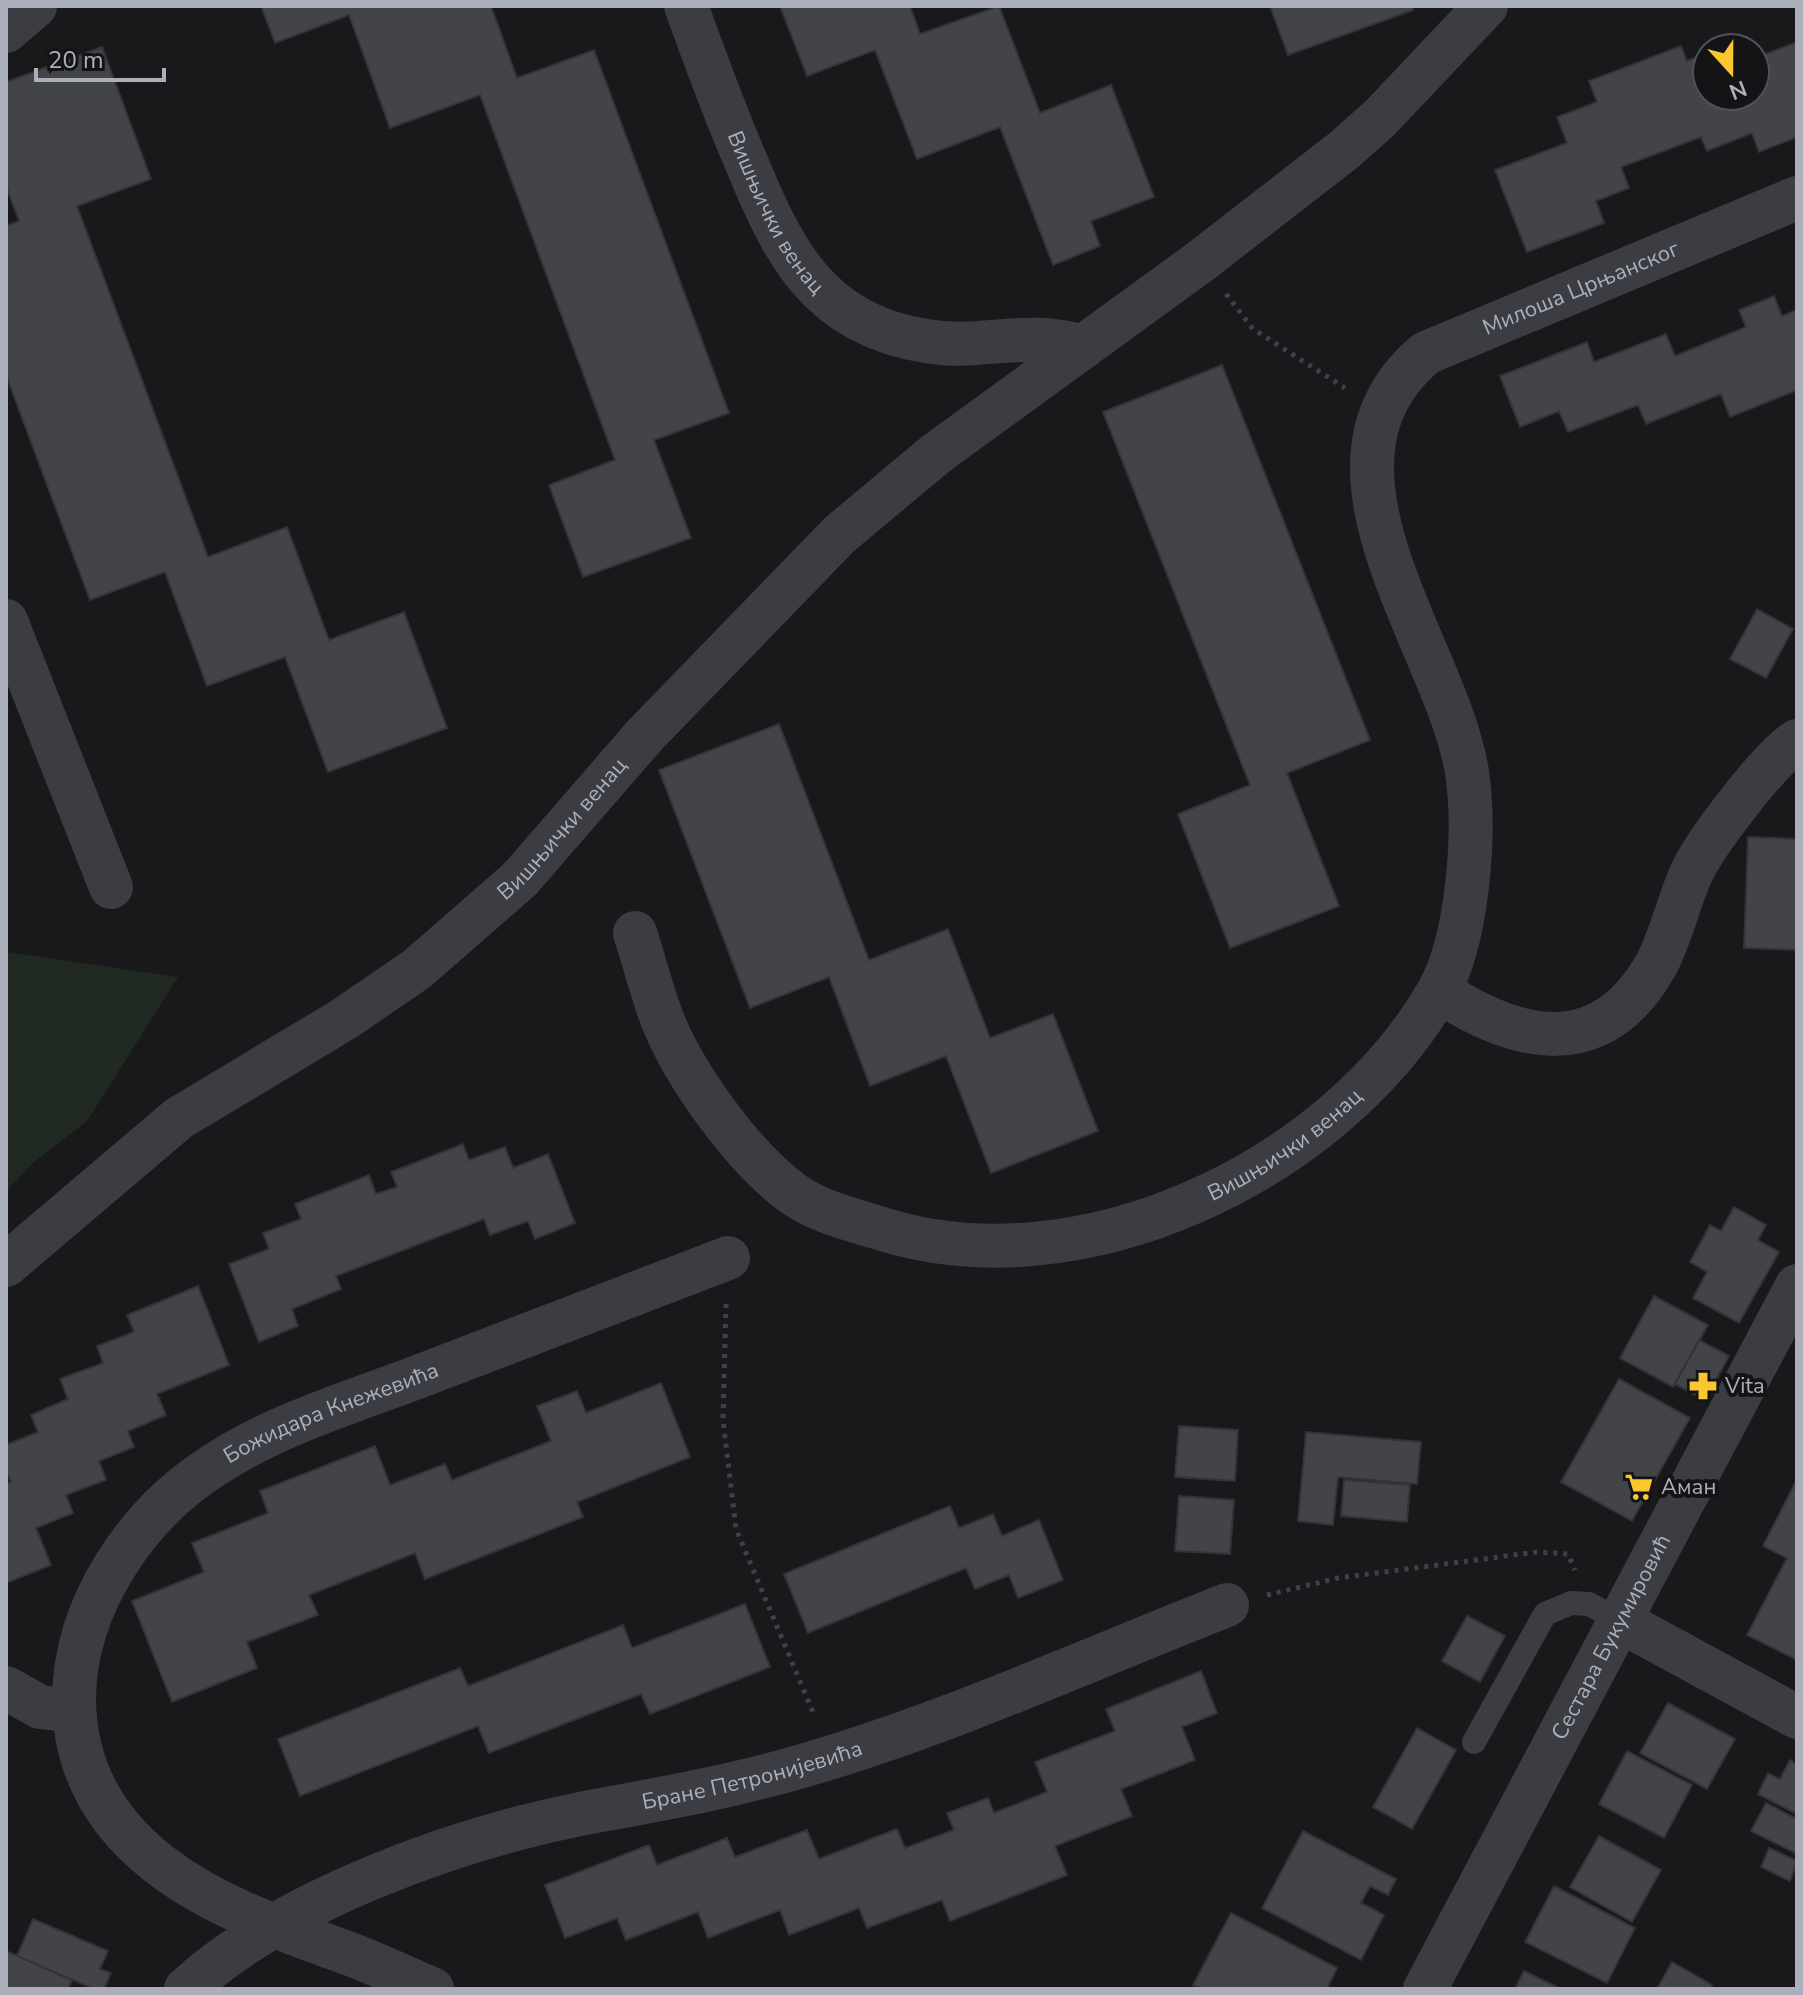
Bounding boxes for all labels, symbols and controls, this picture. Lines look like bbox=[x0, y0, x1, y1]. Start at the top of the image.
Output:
scale bar bbox=[36, 32, 164, 82]
north arrow bbox=[1691, 32, 1771, 112]
text: 20 m bbox=[48, 44, 104, 76]
text: N bbox=[1725, 73, 1751, 107]
street label: Вишњички венац bbox=[720, 127, 831, 301]
street label: Милоша Црњанског bbox=[1478, 234, 1684, 343]
street label: Вишњички венац bbox=[491, 751, 634, 907]
street label: Вишњички венац bbox=[1203, 1082, 1369, 1209]
street label: Божидара Кнежевића bbox=[218, 1355, 443, 1471]
pharmacy icon: Vita bbox=[1688, 1371, 1718, 1401]
place label: Vita bbox=[1724, 1371, 1765, 1401]
supermarket icon: Аман bbox=[1624, 1472, 1654, 1502]
place label: Аман bbox=[1661, 1472, 1716, 1502]
street label: Сестара Букумировић bbox=[1544, 1529, 1678, 1745]
street label: Бране Петронијевића bbox=[639, 1733, 866, 1817]

